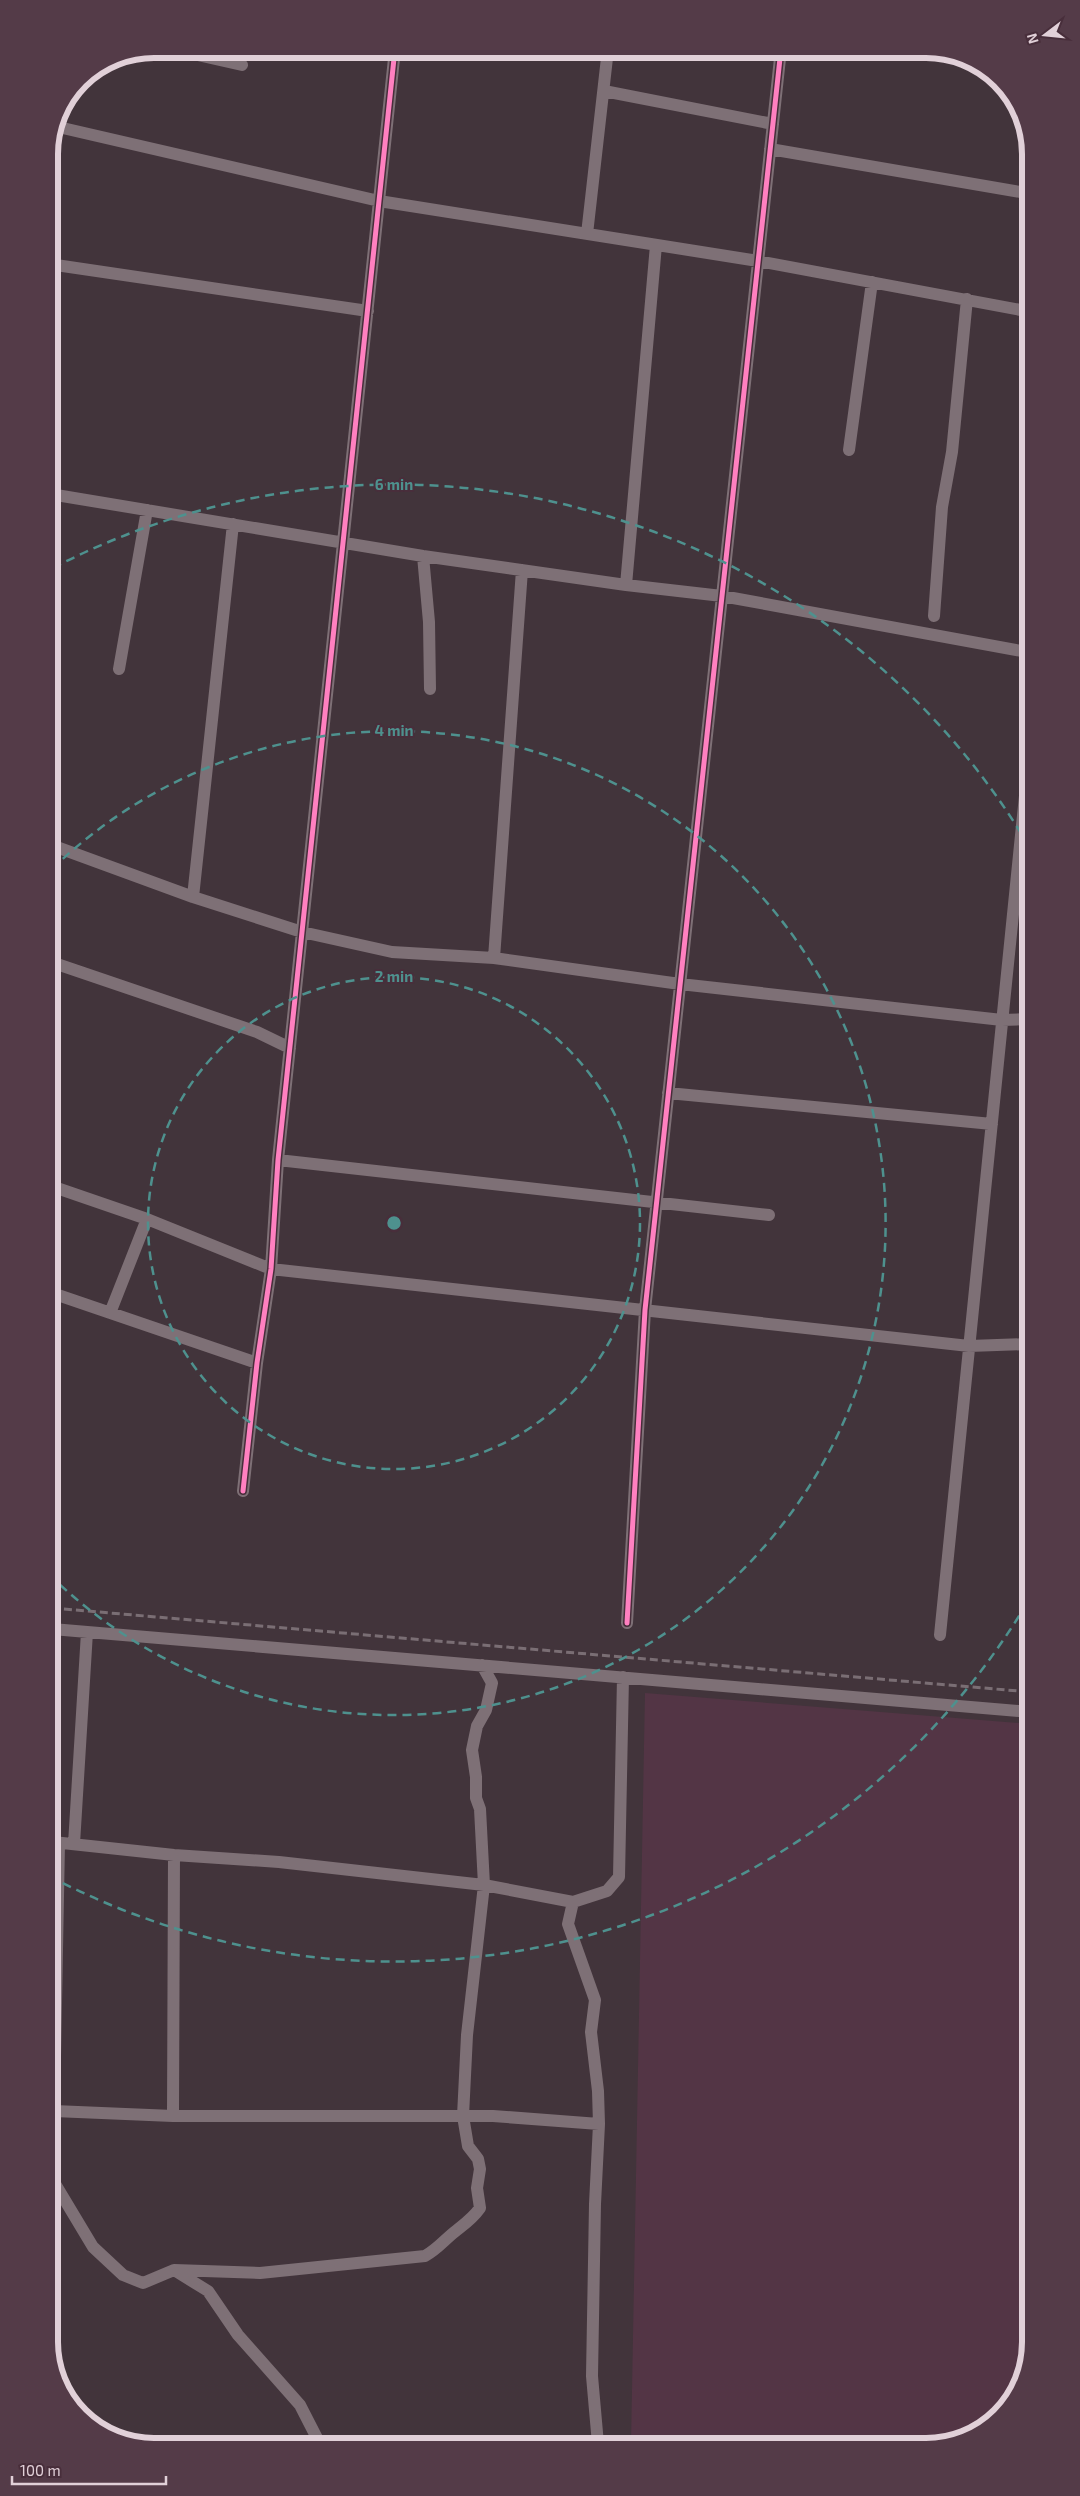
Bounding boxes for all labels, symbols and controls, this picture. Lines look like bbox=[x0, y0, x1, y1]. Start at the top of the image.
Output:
north arrow bbox=[1020, 10, 1070, 60]
text: N bbox=[1022, 32, 1042, 46]
text: 6 min bbox=[375, 475, 413, 493]
text: 4 min bbox=[374, 721, 414, 739]
text: 2 min bbox=[375, 967, 413, 985]
centre of rings bbox=[385, 1214, 403, 1232]
scale bar bbox=[12, 2454, 166, 2486]
text: 100 m bbox=[20, 2461, 61, 2479]

